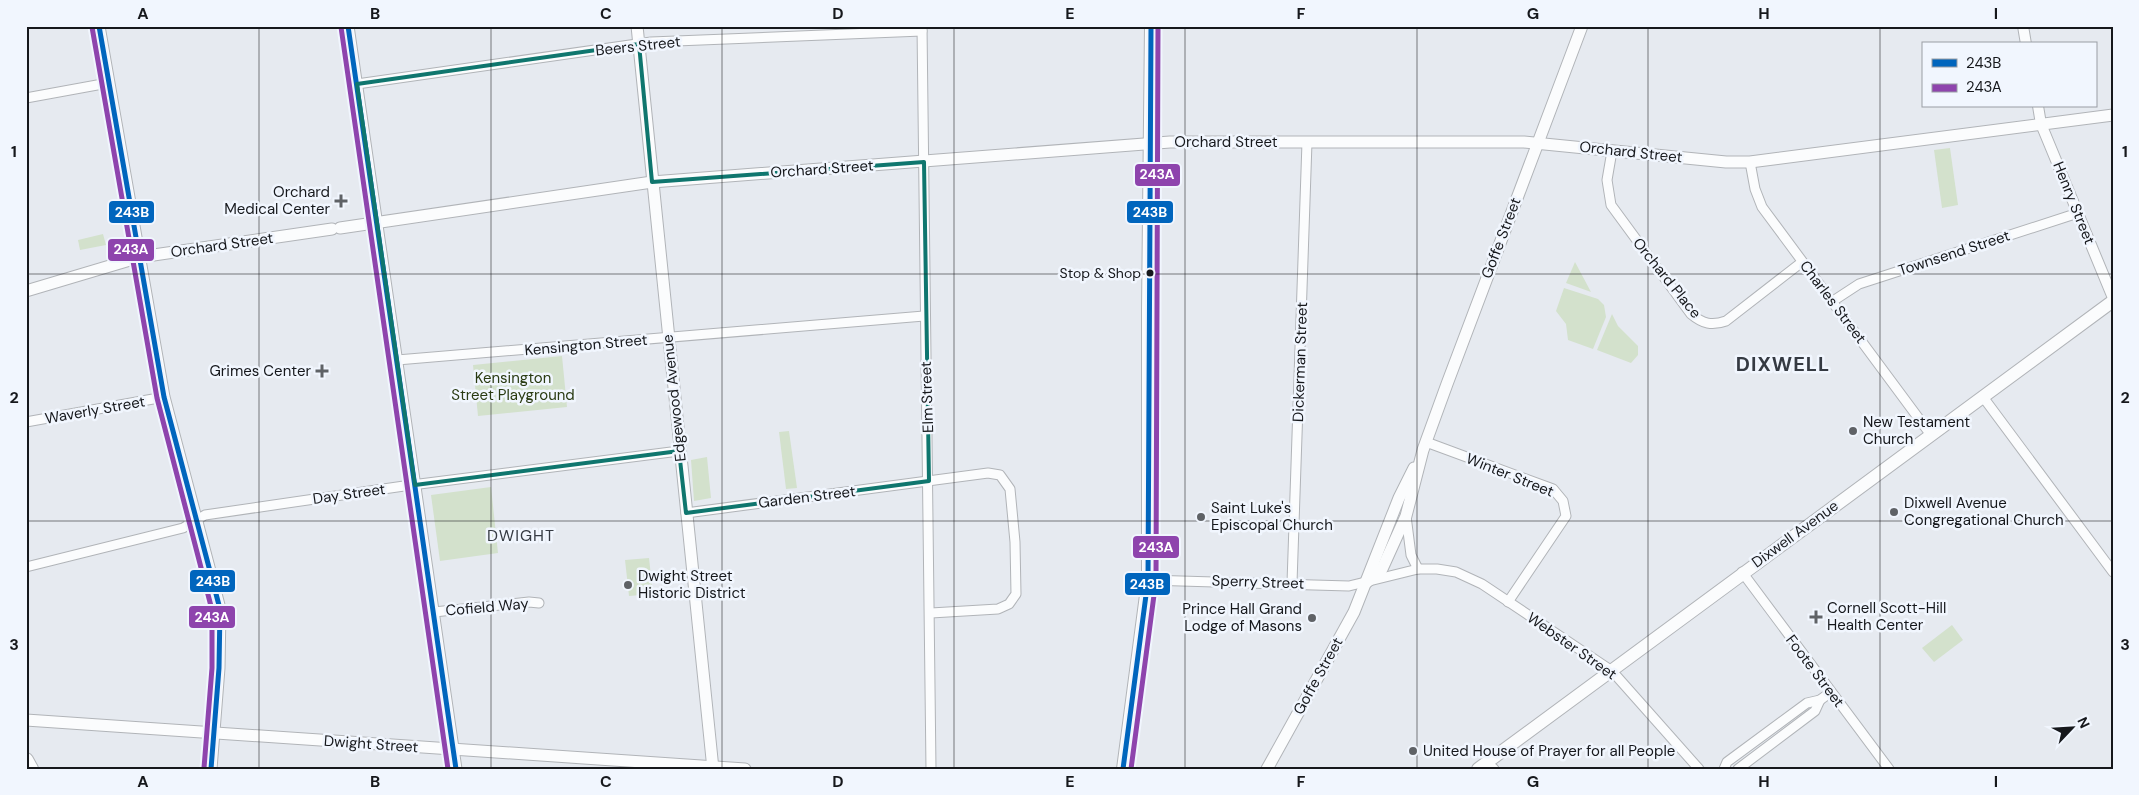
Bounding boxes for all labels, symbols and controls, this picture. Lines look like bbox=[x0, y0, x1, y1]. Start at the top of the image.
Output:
text: A bbox=[137, 3, 149, 24]
text: B bbox=[370, 3, 380, 24]
text: C bbox=[600, 3, 612, 24]
text: D bbox=[832, 3, 844, 24]
text: E bbox=[1065, 3, 1075, 24]
text: F bbox=[1297, 3, 1306, 24]
text: G bbox=[1527, 3, 1539, 24]
text: H bbox=[1758, 3, 1770, 24]
text: I bbox=[1994, 3, 1998, 24]
street label: Beers Street bbox=[594, 32, 682, 60]
legend bbox=[1922, 42, 2096, 108]
text: 243B bbox=[1966, 53, 2001, 73]
text: 243A bbox=[1966, 77, 2002, 97]
street label: Orchard Street bbox=[1174, 132, 1278, 152]
street label: Orchard Street bbox=[1579, 137, 1684, 167]
text: 1 bbox=[11, 141, 17, 162]
text: 1 bbox=[2122, 141, 2128, 162]
street label: Orchard Street bbox=[770, 155, 874, 183]
street label: Henry Street bbox=[2048, 159, 2100, 248]
line badge: 243A bbox=[1134, 163, 1181, 187]
text: 243A bbox=[1140, 165, 1175, 183]
place label: Orchard Medical Center bbox=[224, 182, 330, 219]
marker: Orchard Medical Center bbox=[334, 194, 348, 208]
street label: Goffe Street bbox=[1476, 195, 1526, 281]
line badge: 243B bbox=[108, 200, 155, 224]
line badge: 243B bbox=[1126, 200, 1174, 224]
text: 243B bbox=[115, 203, 149, 221]
text: 243B bbox=[1133, 203, 1167, 221]
street label: Townsend Street bbox=[1896, 225, 2013, 280]
street label: Orchard Street bbox=[169, 228, 275, 262]
street label: Orchard Place bbox=[1628, 234, 1706, 322]
line badge: 243A bbox=[107, 238, 155, 262]
text: 243A bbox=[114, 240, 149, 258]
street label: Charles Street bbox=[1795, 256, 1871, 348]
place label: Stop & Shop bbox=[1060, 264, 1141, 282]
marker: Stop & Shop bbox=[1145, 268, 1155, 278]
street label: Dickerman Street bbox=[1288, 301, 1312, 422]
street label: Kensington Street bbox=[524, 330, 648, 360]
street label: Edgewood Avenue bbox=[657, 334, 691, 462]
district label: DIXWELL bbox=[1736, 351, 1830, 377]
place label: Grimes Center bbox=[209, 361, 311, 381]
street label: Elm Street bbox=[916, 361, 938, 433]
marker: Grimes Center bbox=[315, 364, 329, 378]
park label: Kensington Street Playground bbox=[451, 368, 575, 405]
text: 2 bbox=[9, 387, 19, 408]
text: 2 bbox=[2120, 387, 2130, 408]
street label: Waverly Street bbox=[43, 391, 147, 429]
place label: New Testament Church bbox=[1863, 412, 1970, 449]
marker: New Testament Church bbox=[1847, 425, 1859, 437]
street label: Winter Street bbox=[1463, 448, 1557, 502]
street label: Day Street bbox=[311, 479, 387, 509]
street label: Garden Street bbox=[757, 481, 857, 513]
place label: Dixwell Avenue Congregational Church bbox=[1904, 493, 2064, 530]
street label: Dixwell Avenue bbox=[1748, 496, 1842, 572]
place label: Saint Luke's Episcopal Church bbox=[1211, 498, 1333, 535]
marker: Dixwell Avenue Congregational Church bbox=[1888, 506, 1900, 518]
marker: Saint Luke's Episcopal Church bbox=[1195, 511, 1207, 523]
district label: DWIGHT bbox=[487, 525, 555, 546]
line badge: 243A bbox=[1132, 535, 1180, 559]
text: 243A bbox=[1139, 538, 1174, 556]
place label: Dwight Street Historic District bbox=[638, 566, 746, 603]
line badge: 243B bbox=[189, 569, 236, 593]
street label: Sperry Street bbox=[1211, 570, 1305, 594]
text: 243B bbox=[196, 572, 230, 590]
line badge: 243B bbox=[1124, 572, 1171, 596]
text: 243B bbox=[1130, 575, 1164, 593]
marker: Dwight Street Historic District bbox=[622, 579, 634, 591]
street label: Cofield Way bbox=[445, 593, 530, 621]
place label: Cornell Scott-Hill Health Center bbox=[1827, 598, 1946, 635]
place label: Prince Hall Grand Lodge of Masons bbox=[1182, 599, 1302, 636]
line badge: 243A bbox=[188, 605, 236, 629]
text: 243A bbox=[195, 608, 230, 626]
street label: Webster Street bbox=[1523, 608, 1621, 684]
marker: Cornell Scott-Hill Health Center bbox=[1809, 610, 1823, 624]
marker: Prince Hall Grand Lodge of Masons bbox=[1306, 612, 1318, 624]
street label: Foote Street bbox=[1781, 631, 1849, 711]
text: 3 bbox=[9, 634, 19, 655]
street label: Goffe Street bbox=[1289, 634, 1347, 718]
text: 3 bbox=[2120, 634, 2130, 655]
north arrow bbox=[2046, 702, 2096, 752]
text: N bbox=[2073, 714, 2094, 731]
street label: Dwight Street bbox=[323, 731, 419, 757]
place label: United House of Prayer for all People bbox=[1423, 741, 1675, 761]
marker: United House of Prayer for all People bbox=[1407, 745, 1419, 757]
text: A bbox=[137, 771, 149, 792]
text: B bbox=[370, 771, 380, 792]
text: C bbox=[600, 771, 612, 792]
text: D bbox=[832, 771, 844, 792]
text: E bbox=[1065, 771, 1075, 792]
text: F bbox=[1297, 771, 1306, 792]
text: G bbox=[1527, 771, 1539, 792]
text: H bbox=[1758, 771, 1770, 792]
text: I bbox=[1994, 771, 1998, 792]

